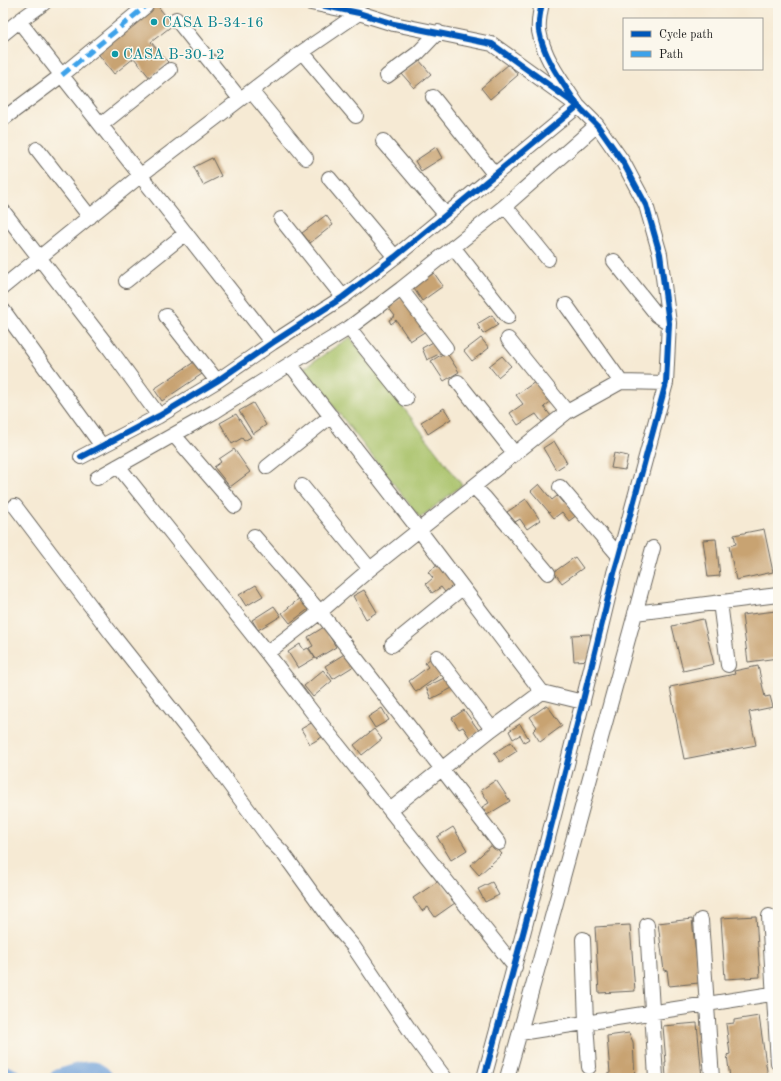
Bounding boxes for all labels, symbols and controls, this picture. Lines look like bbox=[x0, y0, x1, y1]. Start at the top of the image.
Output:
place label: CASA B-34-16 bbox=[162, 16, 264, 31]
marker: CASA B-34-16 bbox=[149, 17, 159, 27]
legend bbox=[623, 18, 763, 70]
text: Cycle path bbox=[659, 29, 714, 41]
place label: CASA B-30-12 bbox=[123, 48, 225, 63]
marker: CASA B-30-12 bbox=[110, 49, 120, 59]
text: Path bbox=[659, 49, 684, 61]

